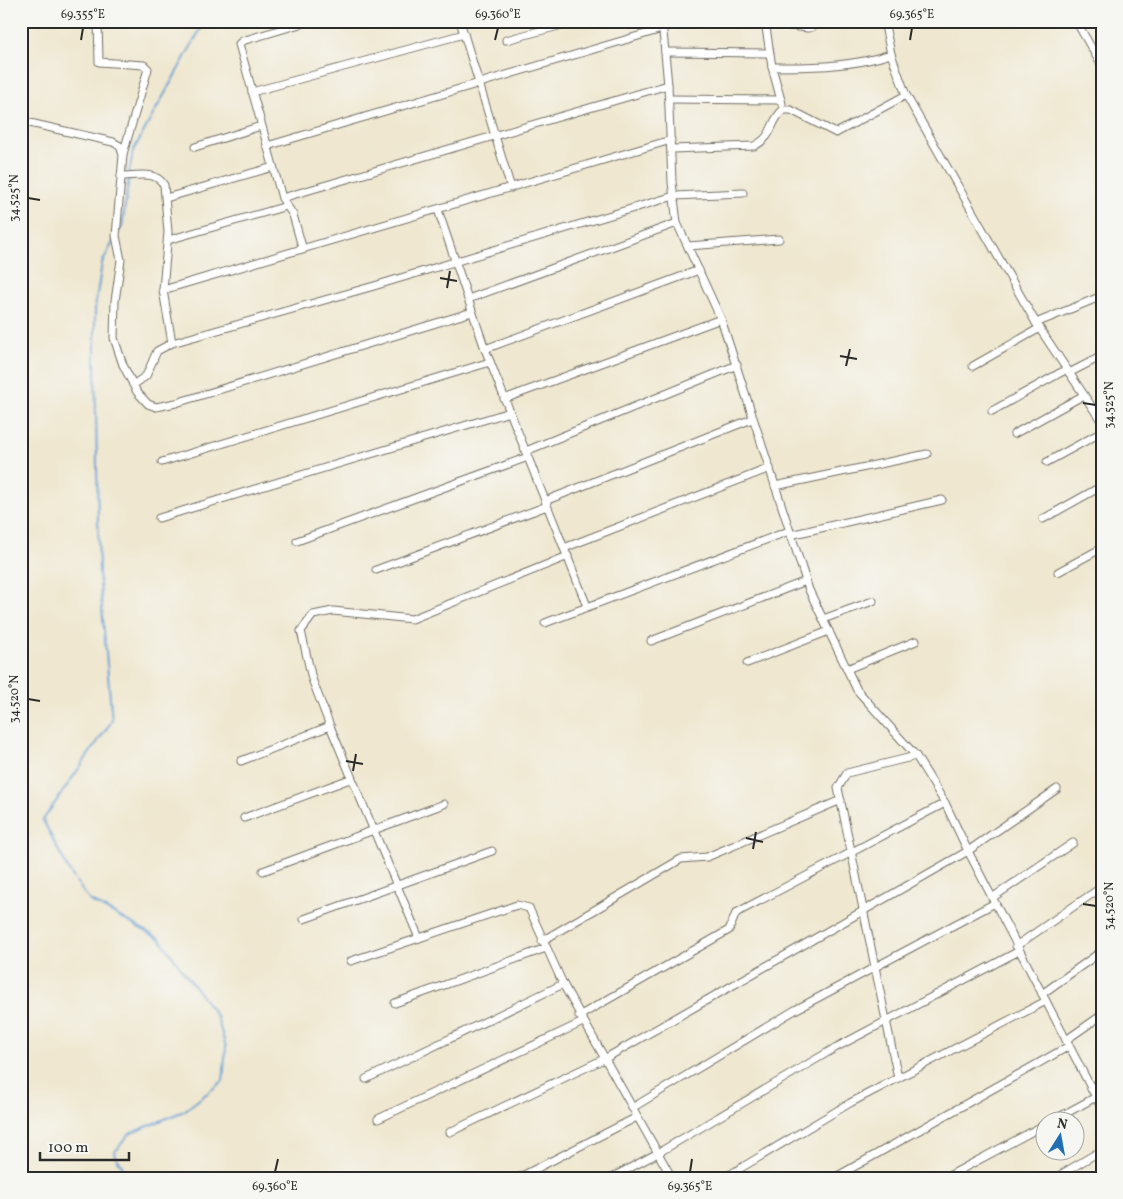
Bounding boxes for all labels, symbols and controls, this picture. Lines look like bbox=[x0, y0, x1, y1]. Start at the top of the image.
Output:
text: 69.355°E bbox=[61, 7, 105, 23]
text: 69.360°E bbox=[475, 7, 521, 23]
text: 69.365°E bbox=[890, 7, 934, 23]
text: 34.525°N bbox=[7, 174, 23, 222]
text: 34.525°N bbox=[1102, 381, 1118, 429]
text: 34.520°N bbox=[7, 675, 23, 723]
text: 34.520°N bbox=[1102, 882, 1118, 930]
north arrow bbox=[1036, 1112, 1086, 1162]
text: N bbox=[1055, 1114, 1069, 1135]
scale bar bbox=[40, 1129, 129, 1161]
text: 100 m bbox=[48, 1138, 88, 1159]
text: 69.360°E bbox=[252, 1179, 298, 1195]
text: 69.365°E bbox=[668, 1179, 712, 1195]

